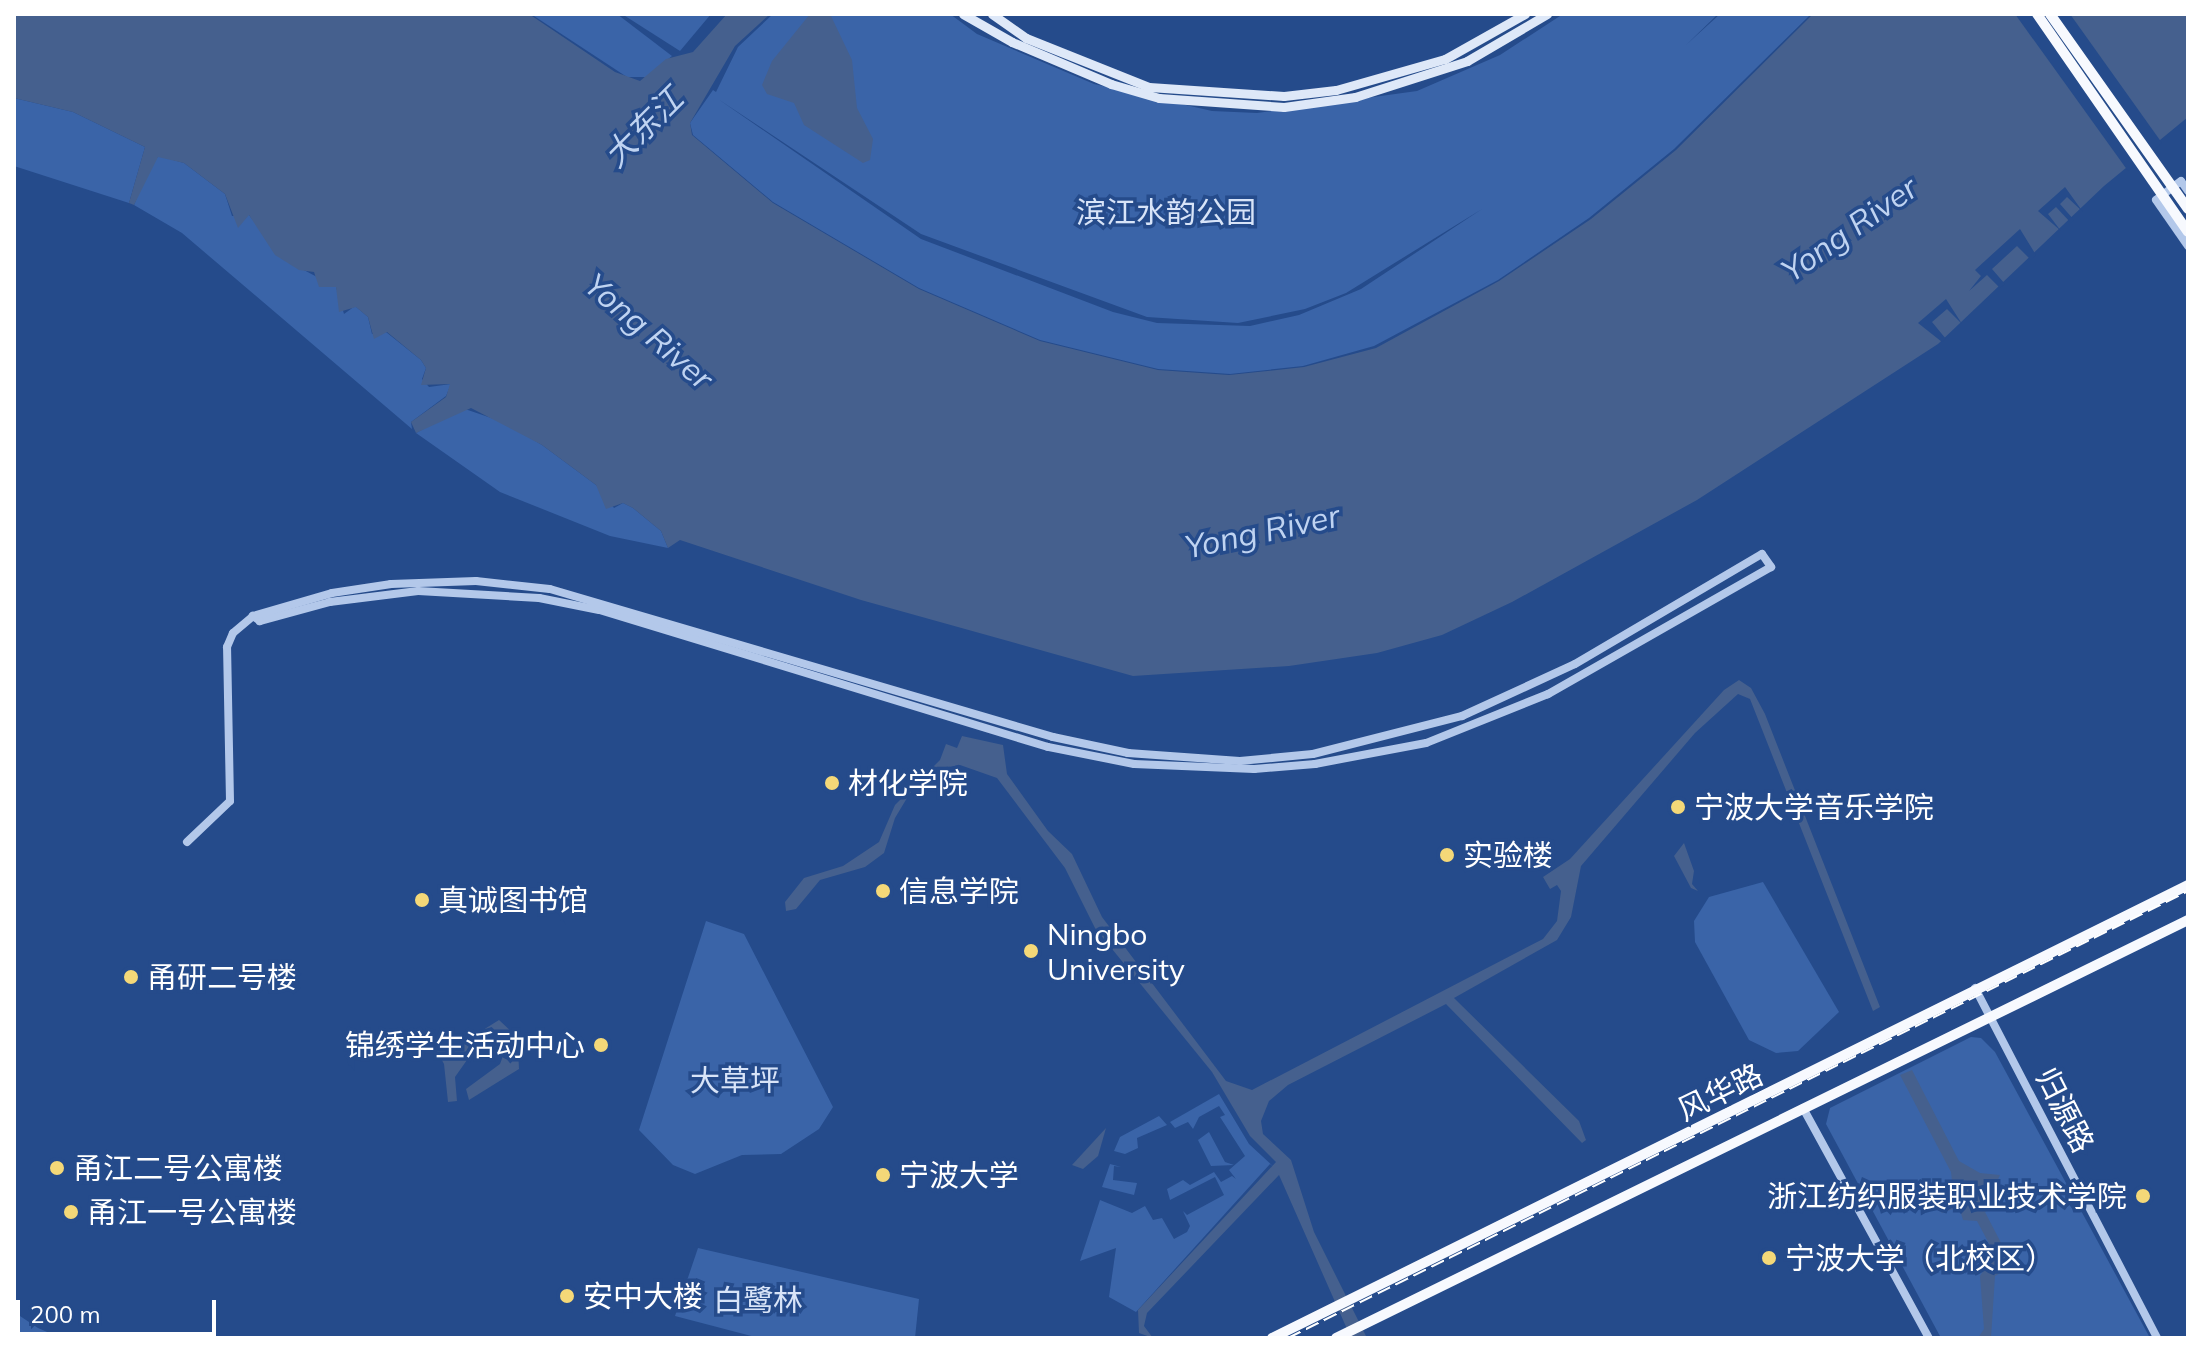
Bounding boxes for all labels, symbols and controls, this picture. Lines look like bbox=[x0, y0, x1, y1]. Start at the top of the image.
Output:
water label: 大东江 bbox=[595, 79, 691, 175]
water label: Yong River bbox=[1774, 168, 1924, 290]
park label: 滨江水韵公园 bbox=[1076, 194, 1256, 230]
water label: Yong River bbox=[577, 265, 721, 397]
water label: Yong River bbox=[1181, 496, 1343, 566]
place label: 材化学院 bbox=[848, 765, 968, 801]
marker: 材化学院 bbox=[823, 774, 841, 792]
place label: 宁波大学音乐学院 bbox=[1694, 789, 1934, 825]
marker: 宁波大学音乐学院 bbox=[1669, 798, 1687, 816]
place label: 实验楼 bbox=[1463, 837, 1553, 873]
marker: 实验楼 bbox=[1438, 846, 1456, 864]
place label: 信息学院 bbox=[899, 873, 1019, 909]
place label: 真诚图书馆 bbox=[438, 882, 588, 918]
marker: 信息学院 bbox=[874, 882, 892, 900]
marker: 真诚图书馆 bbox=[413, 891, 431, 909]
place label: Ningbo University bbox=[1047, 916, 1185, 986]
marker: Ningbo University bbox=[1022, 942, 1040, 960]
place label: 甬研二号楼 bbox=[147, 959, 297, 995]
marker: 甬研二号楼 bbox=[122, 968, 140, 986]
place label: 锦绣学生活动中心 bbox=[345, 1027, 585, 1063]
marker: 锦绣学生活动中心 bbox=[592, 1036, 610, 1054]
street label: 风华路 bbox=[1672, 1056, 1768, 1128]
park label: 大草坪 bbox=[690, 1062, 780, 1098]
street label: 归源路 bbox=[2029, 1062, 2101, 1158]
place label: 甬江二号公寓楼 bbox=[73, 1150, 283, 1186]
place label: 宁波大学 bbox=[899, 1157, 1019, 1193]
marker: 甬江二号公寓楼 bbox=[48, 1159, 66, 1177]
marker: 宁波大学 bbox=[874, 1166, 892, 1184]
place label: 浙江纺织服装职业技术学院 bbox=[1767, 1178, 2127, 1214]
marker: 浙江纺织服装职业技术学院 bbox=[2134, 1187, 2152, 1205]
place label: 甬江一号公寓楼 bbox=[87, 1194, 297, 1230]
marker: 甬江一号公寓楼 bbox=[62, 1203, 80, 1221]
place label: 宁波大学（北校区） bbox=[1785, 1240, 2055, 1276]
marker: 宁波大学（北校区） bbox=[1760, 1249, 1778, 1267]
place label: 安中大楼 bbox=[583, 1278, 703, 1314]
park label: 白鹭林 bbox=[713, 1282, 803, 1318]
scale bar bbox=[20, 1284, 220, 1334]
marker: 安中大楼 bbox=[558, 1287, 576, 1305]
text: 200 m bbox=[30, 1299, 101, 1329]

